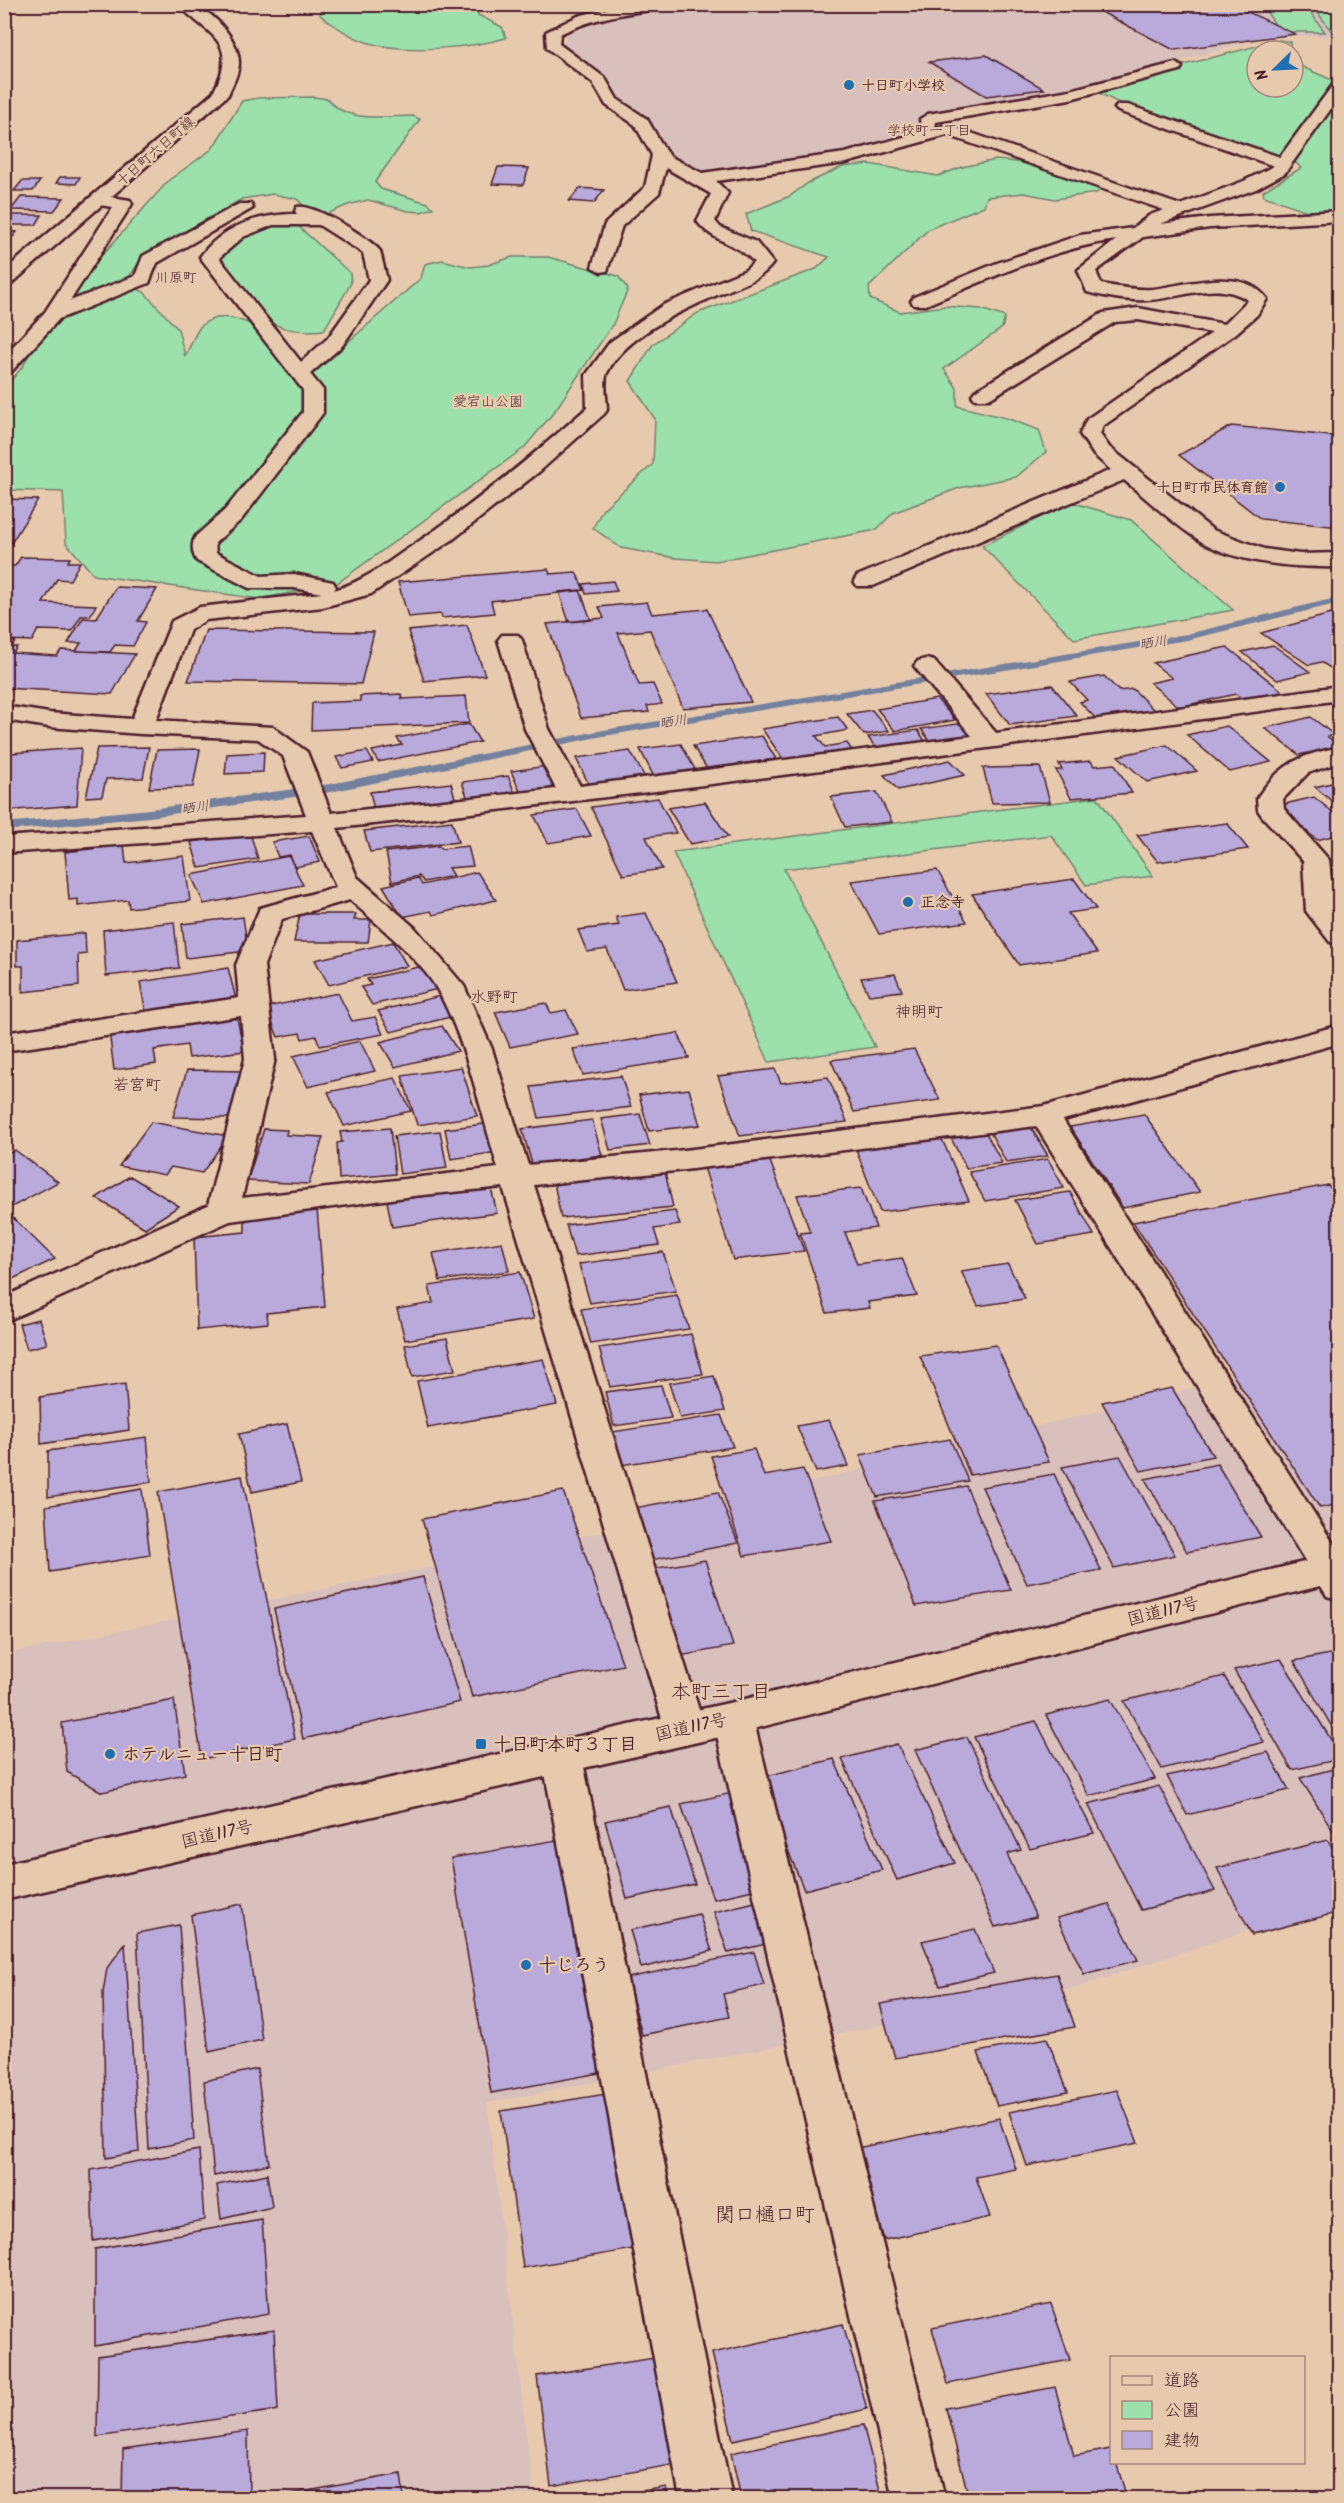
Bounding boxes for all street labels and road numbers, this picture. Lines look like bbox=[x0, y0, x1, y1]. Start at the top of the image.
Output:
street label: 十日町六日町線 bbox=[111, 111, 200, 192]
street label: 国道117号 bbox=[1124, 1589, 1203, 1635]
street label: 国道117号 bbox=[652, 1706, 730, 1751]
street label: 国道117号 bbox=[178, 1813, 256, 1858]

